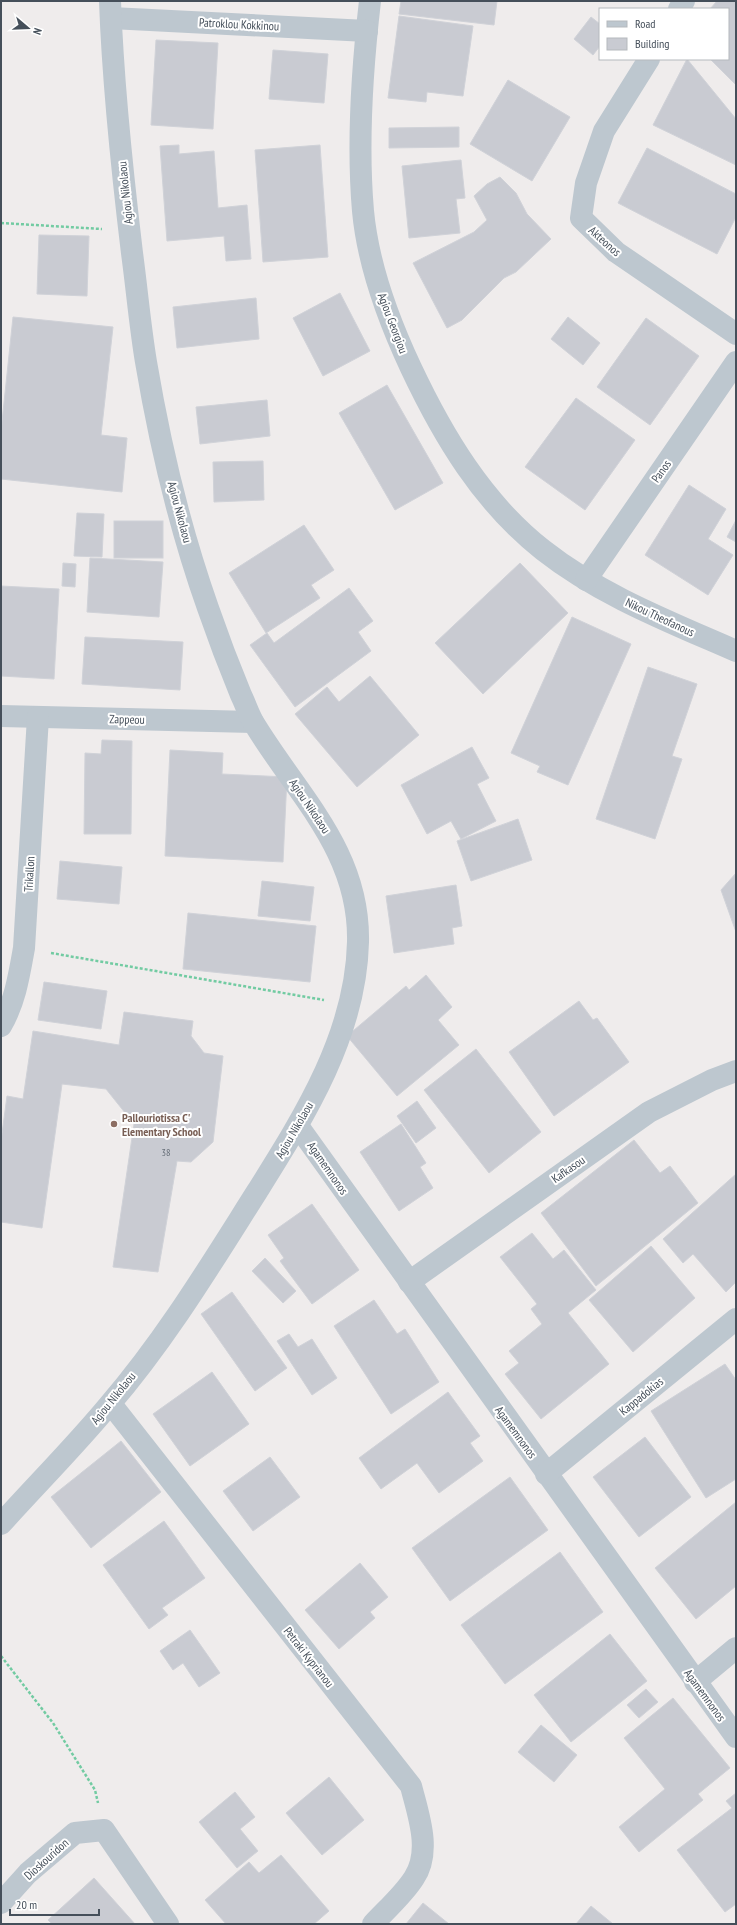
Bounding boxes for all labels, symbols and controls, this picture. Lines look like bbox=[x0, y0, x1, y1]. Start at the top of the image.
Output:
north arrow bbox=[8, 8, 48, 48]
legend bbox=[599, 8, 729, 60]
street label: Patroklou Kokkinou bbox=[199, 14, 279, 34]
text: Road bbox=[635, 16, 655, 31]
text: N bbox=[30, 26, 45, 36]
text: Building bbox=[635, 36, 670, 51]
street label: Agiou Nikolaou bbox=[114, 161, 136, 225]
street label: Akteonos bbox=[586, 223, 624, 259]
street label: Agiou Georgiou bbox=[375, 291, 411, 355]
street label: Panos bbox=[648, 457, 674, 485]
street label: Agiou Nikolaou bbox=[165, 480, 195, 544]
street label: Nikou Theofanous bbox=[623, 594, 697, 640]
street label: Zappeou bbox=[109, 711, 145, 727]
street label: Agiou Nikolaou bbox=[286, 776, 334, 836]
street label: Trikallon bbox=[21, 856, 37, 892]
street label: Agiou Nikolaou bbox=[272, 1099, 316, 1161]
place label: Pallouriotissa C' Elementary School bbox=[122, 1110, 201, 1139]
marker: Pallouriotissa C' Elementary School bbox=[109, 1119, 119, 1129]
street label: Agamemnonos bbox=[304, 1139, 352, 1197]
house number: 38 bbox=[162, 1146, 171, 1159]
street label: Kafkasou bbox=[548, 1152, 588, 1186]
street label: Agiou Nikolaou bbox=[87, 1369, 139, 1427]
street label: Kappadokias bbox=[616, 1374, 666, 1418]
street label: Agamemnonos bbox=[492, 1403, 540, 1461]
street label: Petraki Kyprianou bbox=[281, 1624, 337, 1690]
street label: Agamemnonos bbox=[681, 1666, 729, 1724]
street label: Dioskouridon bbox=[21, 1835, 71, 1883]
scale bar bbox=[10, 1891, 99, 1917]
text: 20 m bbox=[16, 1897, 37, 1912]

